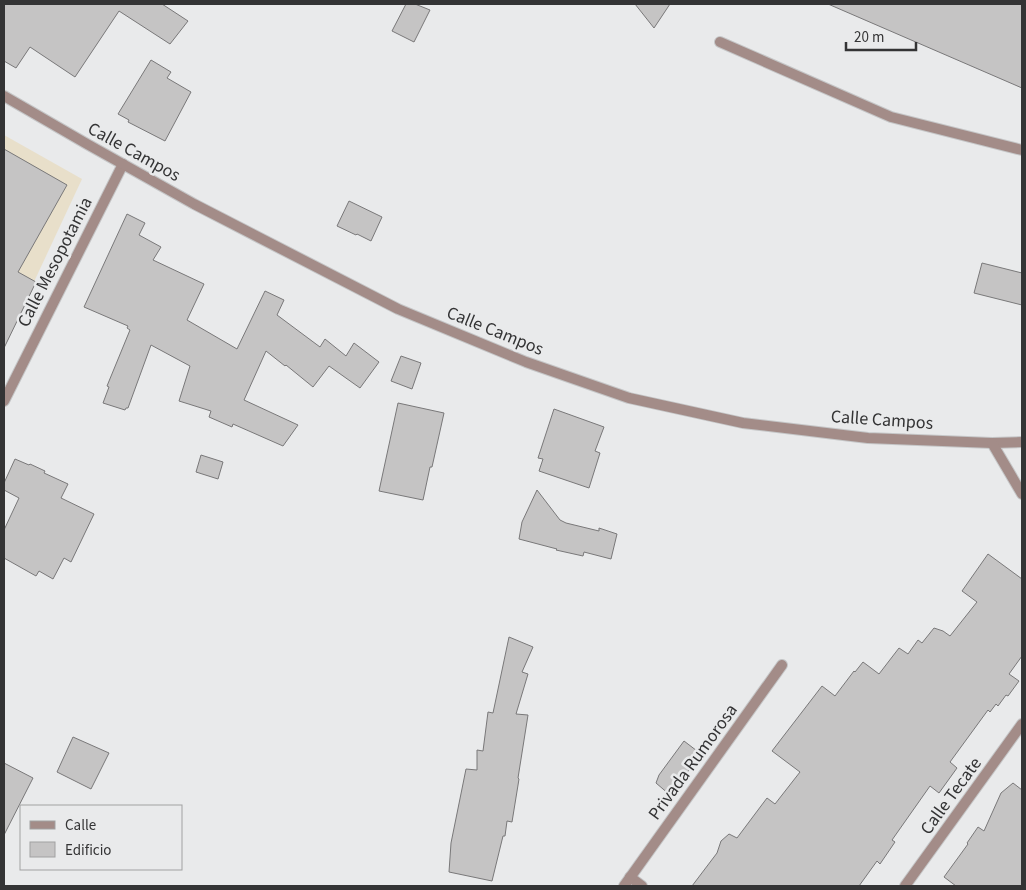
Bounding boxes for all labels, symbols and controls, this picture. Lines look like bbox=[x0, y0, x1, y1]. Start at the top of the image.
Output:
scale bar bbox=[846, 20, 916, 52]
text: 20 m bbox=[854, 27, 884, 48]
street label: Calle Campos bbox=[83, 116, 185, 188]
street label: Calle Mesopotamia bbox=[11, 193, 99, 331]
street label: Calle Campos bbox=[443, 300, 547, 362]
street label: Calle Campos bbox=[830, 404, 934, 436]
street label: Privada Rumorosa bbox=[642, 699, 744, 825]
street label: Calle Tecate bbox=[914, 752, 988, 840]
legend bbox=[20, 805, 182, 870]
text: Calle bbox=[65, 815, 96, 836]
text: Edificio bbox=[65, 840, 112, 861]

